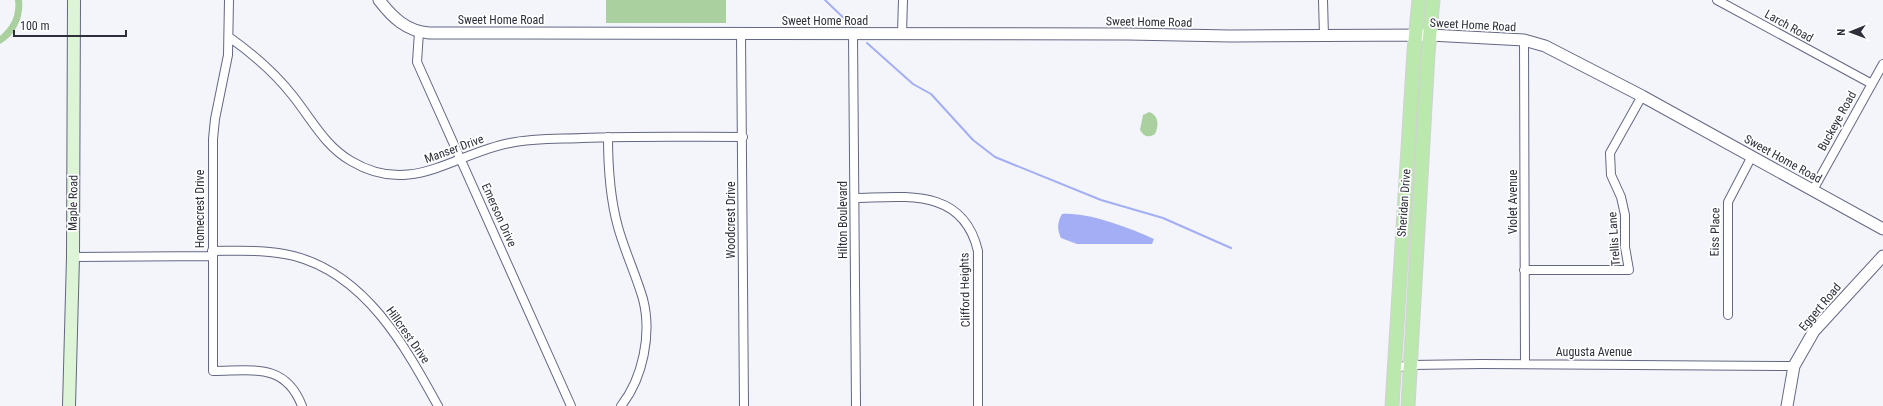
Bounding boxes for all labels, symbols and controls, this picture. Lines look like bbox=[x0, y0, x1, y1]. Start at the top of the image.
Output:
street label: Larch Road bbox=[1762, 7, 1816, 45]
scale bar bbox=[14, 12, 126, 38]
north arrow bbox=[1831, 12, 1871, 52]
street label: Sweet Home Road bbox=[458, 13, 544, 27]
street label: Sweet Home Road bbox=[782, 14, 868, 28]
street label: Sweet Home Road bbox=[1106, 14, 1192, 30]
street label: Sweet Home Road bbox=[1429, 16, 1517, 34]
text: 100 m bbox=[20, 19, 50, 33]
text: N bbox=[1835, 28, 1848, 36]
street label: Buckeye Road bbox=[1815, 89, 1859, 153]
street label: Manser Drive bbox=[422, 132, 486, 166]
street label: Sweet Home Road bbox=[1742, 132, 1824, 186]
street label: Sheridan Drive bbox=[1395, 168, 1413, 238]
street label: Homecrest Drive bbox=[193, 169, 207, 248]
street label: Violet Avenue bbox=[1506, 169, 1520, 234]
street label: Maple Road bbox=[66, 175, 80, 231]
street label: Emerson Drive bbox=[479, 181, 519, 249]
street label: Woodcrest Drive bbox=[724, 181, 738, 259]
street label: Hilton Boulevard bbox=[836, 181, 850, 259]
street label: Eiss Place bbox=[1708, 207, 1722, 256]
street label: Trellis Lane bbox=[1605, 211, 1623, 267]
street label: Clifford Heights bbox=[957, 253, 973, 327]
street label: Eggert Road bbox=[1796, 280, 1844, 334]
street label: Hillcrest Drive bbox=[383, 304, 433, 366]
street label: Augusta Avenue bbox=[1556, 345, 1633, 359]

